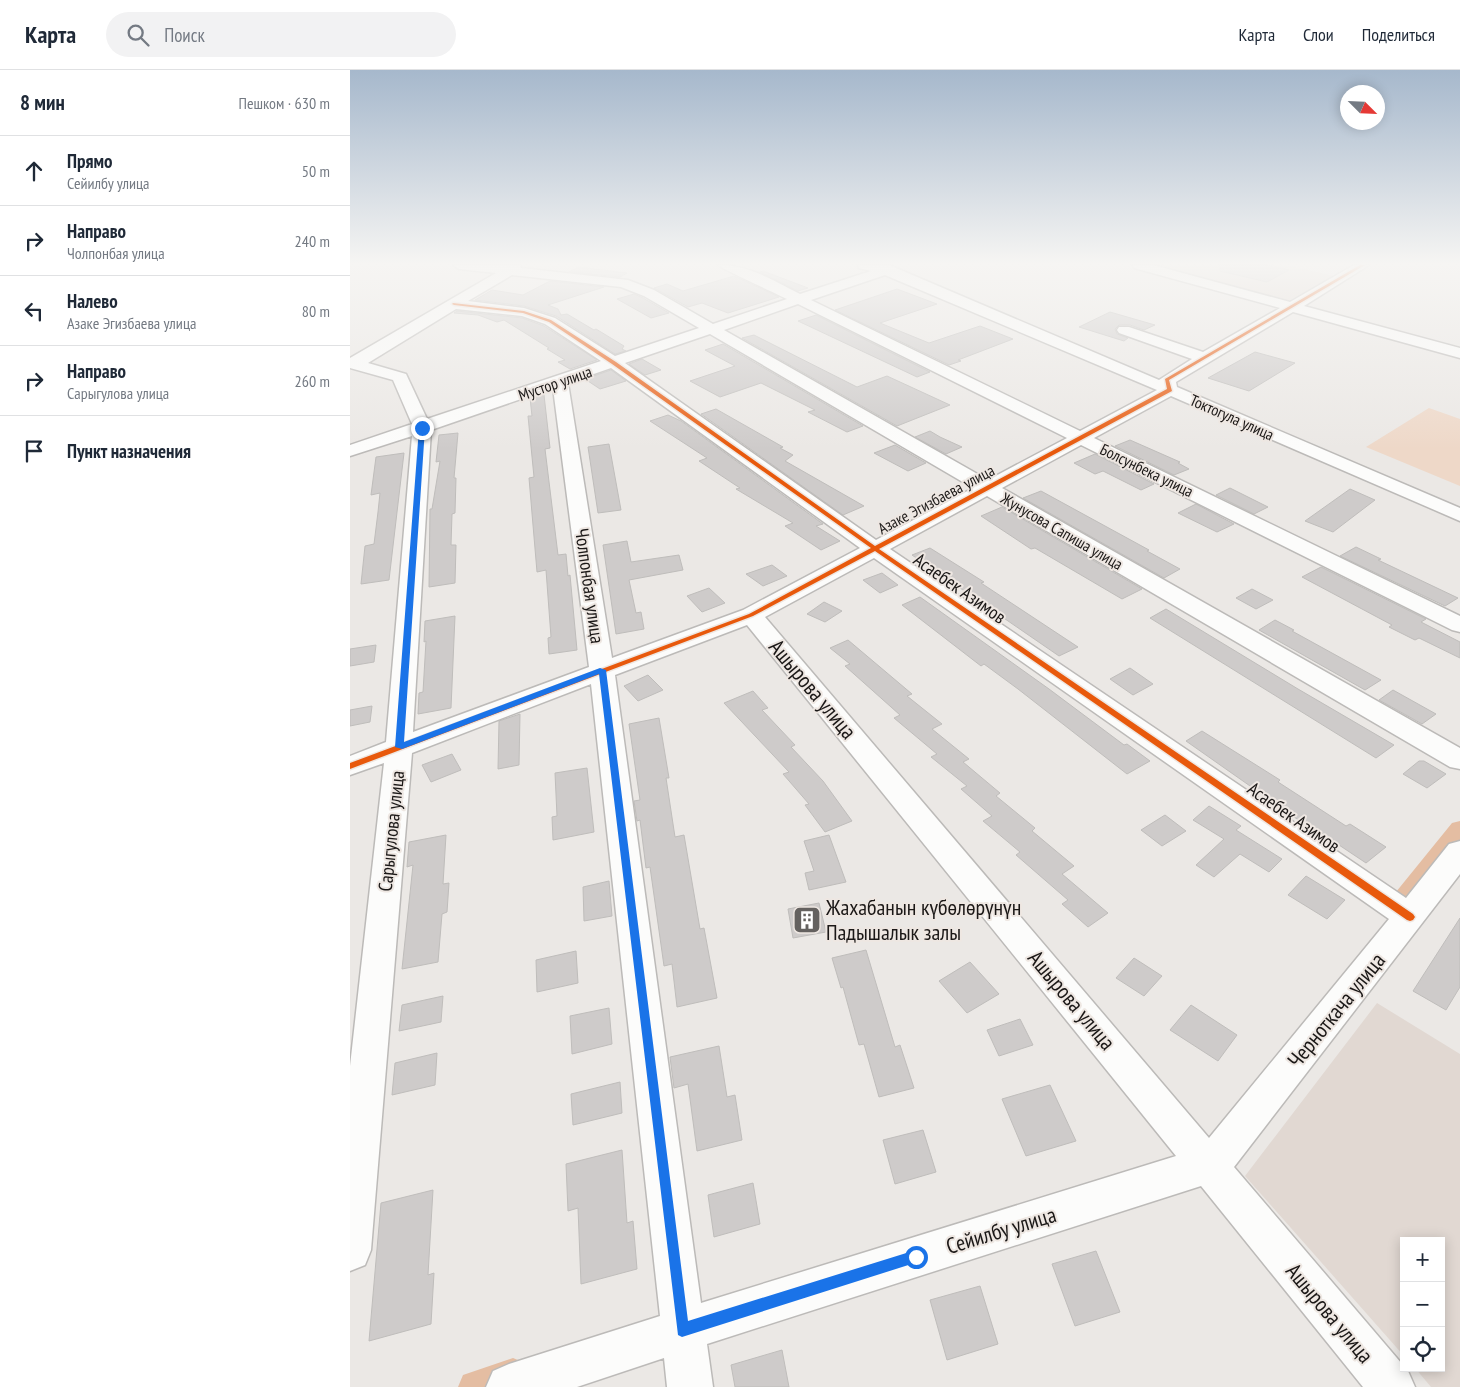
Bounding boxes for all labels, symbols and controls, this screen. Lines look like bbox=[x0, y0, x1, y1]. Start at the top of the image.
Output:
search box bbox=[106, 12, 456, 57]
text: Карта bbox=[25, 19, 76, 50]
icon: search bbox=[124, 21, 152, 49]
text: Поиск bbox=[164, 23, 205, 47]
text: Карта bbox=[1238, 23, 1275, 46]
text: Слои bbox=[1303, 23, 1334, 46]
text: Поделиться bbox=[1362, 23, 1435, 46]
north arrow bbox=[1340, 85, 1385, 130]
text: 8 мин bbox=[20, 89, 65, 116]
text: Пешком · 630 m bbox=[239, 93, 330, 113]
text: Прямо bbox=[67, 149, 112, 173]
icon: ahead bbox=[20, 157, 48, 185]
text: 50 m bbox=[302, 161, 330, 181]
text: Сейилбу улица bbox=[67, 173, 149, 193]
text: Направо bbox=[67, 219, 126, 243]
icon: right bbox=[20, 227, 48, 255]
text: 240 m bbox=[295, 231, 330, 251]
text: Чолпонбая улица bbox=[67, 243, 165, 263]
text: Налево bbox=[67, 289, 118, 313]
icon: left bbox=[20, 297, 48, 325]
text: 80 m bbox=[302, 301, 330, 321]
text: Азаке Эгизбаева улица bbox=[67, 313, 196, 333]
text: Направо bbox=[67, 359, 126, 383]
street label: Мустор улица bbox=[516, 361, 594, 405]
icon: right bbox=[20, 367, 48, 395]
text: 260 m bbox=[295, 371, 330, 391]
text: Сарыгулова улица bbox=[67, 383, 169, 403]
street label: Токтогула улица bbox=[1187, 390, 1277, 444]
route end bbox=[411, 417, 434, 440]
icon: arrive bbox=[20, 437, 48, 465]
text: Пункт назначения bbox=[67, 439, 191, 463]
street label: Болсунбека улица bbox=[1097, 439, 1197, 501]
street label: Азаке Эгизбаева улица bbox=[874, 460, 998, 538]
street label: Жунусова Сапиша улица bbox=[997, 487, 1127, 574]
street label: Чолпонбая улица bbox=[570, 527, 610, 645]
street label: Асаебек Азимов bbox=[909, 547, 1011, 629]
street label: Ашырова улица bbox=[763, 633, 863, 745]
street label: Сарыгулова улица bbox=[373, 769, 409, 893]
street label: Асаебек Азимов bbox=[1243, 776, 1345, 858]
place label: Жахабанын күбөлөрүнүн Падышалык залы bbox=[825, 893, 1021, 946]
building icon: Жахабанын күбөлөрүнүн Падышалык залы bbox=[792, 905, 822, 935]
street label: Ашырова улица bbox=[1022, 944, 1122, 1056]
street label: Черноткача улица bbox=[1281, 947, 1391, 1073]
street label: Сейилбу улица bbox=[943, 1200, 1059, 1260]
map controls bbox=[1400, 1237, 1445, 1372]
button: + bbox=[1400, 1237, 1445, 1282]
route start bbox=[905, 1246, 928, 1269]
street label: Ашырова улица bbox=[1280, 1257, 1380, 1369]
button: − bbox=[1400, 1282, 1445, 1327]
button: locate bbox=[1400, 1327, 1445, 1372]

